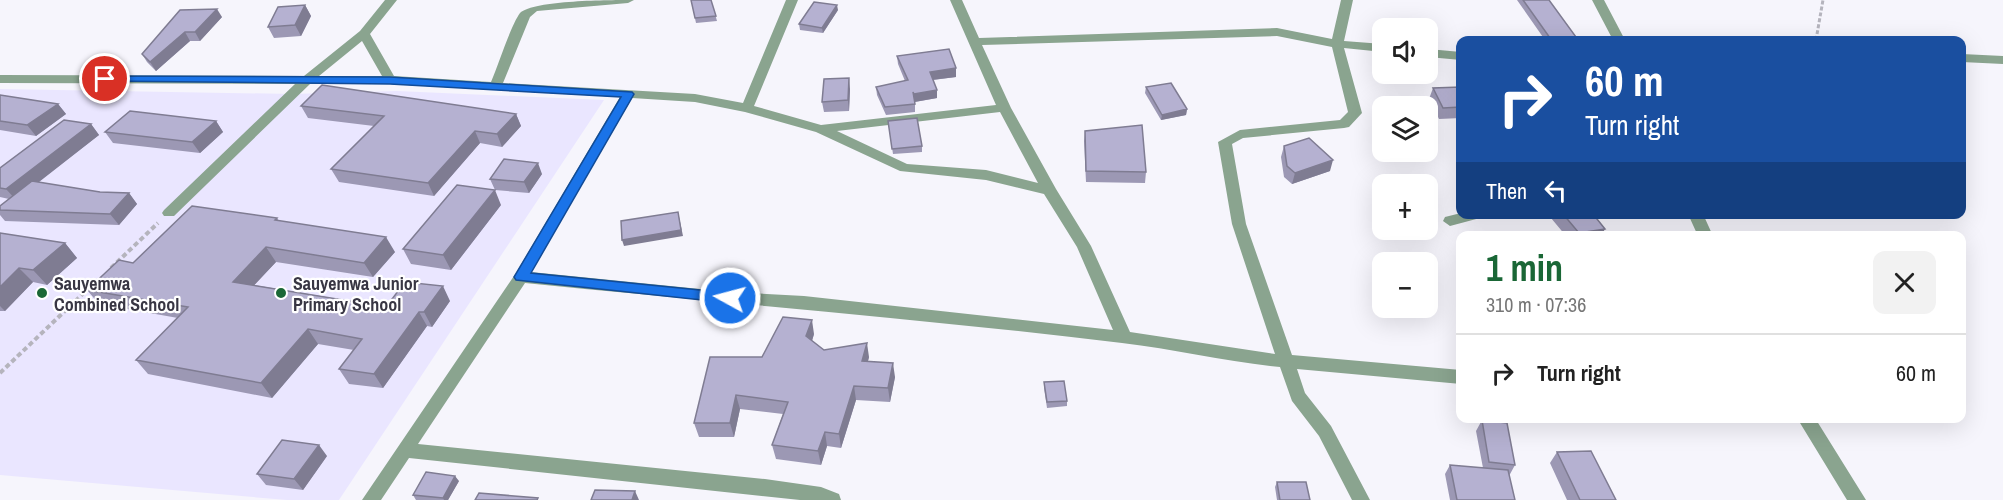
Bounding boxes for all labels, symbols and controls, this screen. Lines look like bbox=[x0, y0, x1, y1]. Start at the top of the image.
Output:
map controls bbox=[1372, 18, 1438, 318]
button: sound bbox=[1372, 18, 1438, 84]
pin bbox=[79, 53, 130, 104]
text: 60 m bbox=[1585, 53, 1664, 109]
icon: right bbox=[1486, 60, 1564, 138]
icon: arrive bbox=[88, 62, 121, 95]
button: layers bbox=[1372, 96, 1438, 162]
text: Turn right bbox=[1585, 107, 1679, 143]
button: + bbox=[1372, 174, 1438, 240]
icon: left bbox=[1539, 174, 1572, 207]
text: Then bbox=[1486, 176, 1527, 206]
text: 1 min bbox=[1486, 244, 1563, 292]
button: close bbox=[1873, 251, 1936, 314]
button: − bbox=[1372, 252, 1438, 318]
position arrow bbox=[698, 266, 762, 330]
place label: Sauyemwa Combined School bbox=[54, 271, 179, 317]
place label: Sauyemwa Junior Primary School bbox=[293, 271, 419, 317]
marker: Sauyemwa Combined School bbox=[35, 286, 49, 300]
marker: Sauyemwa Junior Primary School bbox=[274, 286, 288, 300]
text: 310 m · 07:36 bbox=[1486, 291, 1586, 318]
icon: right bbox=[1486, 357, 1519, 390]
text: Turn right bbox=[1537, 358, 1621, 388]
text: 60 m bbox=[1896, 358, 1936, 388]

